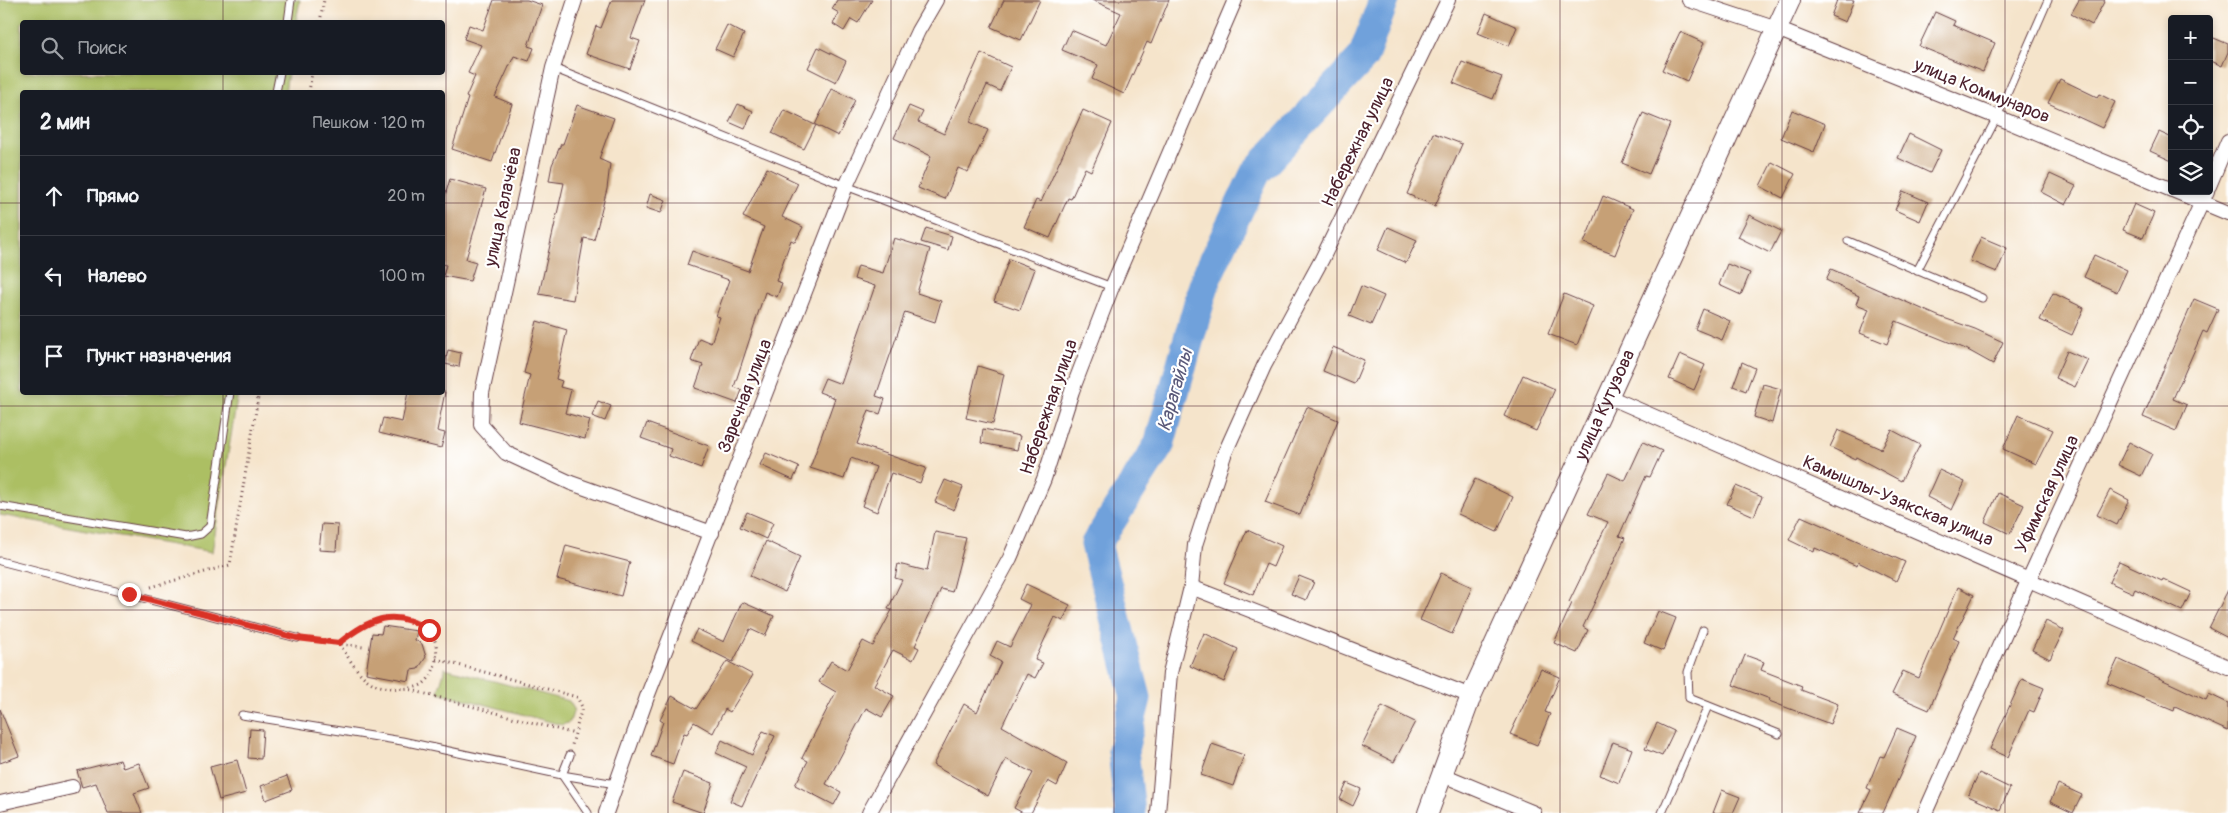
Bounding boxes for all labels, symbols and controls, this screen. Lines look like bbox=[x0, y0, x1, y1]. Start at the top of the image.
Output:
map controls bbox=[2168, 15, 2213, 195]
button: + bbox=[2168, 15, 2213, 60]
search box bbox=[20, 20, 445, 75]
icon: search bbox=[38, 34, 66, 62]
text: Поиск bbox=[78, 36, 128, 60]
street label: улица Коммунаров bbox=[1910, 53, 2053, 129]
button: − bbox=[2168, 60, 2213, 105]
street label: Набережная улица bbox=[1317, 73, 1399, 211]
button: locate bbox=[2168, 105, 2213, 150]
text: 2 мин bbox=[40, 109, 90, 136]
text: Пешком · 120 m bbox=[313, 113, 425, 133]
street label: улица Калачёва bbox=[479, 145, 527, 270]
button: layers bbox=[2168, 150, 2213, 195]
icon: ahead bbox=[40, 182, 68, 210]
text: Прямо bbox=[87, 184, 139, 208]
text: 20 m bbox=[387, 186, 425, 206]
icon: left bbox=[40, 262, 68, 290]
text: Налево bbox=[87, 264, 147, 288]
text: 100 m bbox=[379, 266, 425, 286]
street label: Заречная улица bbox=[713, 336, 777, 456]
street label: Набережная улица bbox=[1015, 336, 1083, 478]
icon: arrive bbox=[40, 342, 68, 370]
text: Пункт назначения bbox=[87, 344, 231, 368]
water label: Карагайлы bbox=[1152, 345, 1199, 434]
street label: улица Кутузова bbox=[1569, 346, 1640, 465]
street label: Уфимская улица bbox=[2010, 431, 2084, 557]
street label: Камышлы-Узякская улица bbox=[1799, 450, 1997, 552]
route end bbox=[118, 583, 141, 606]
route start bbox=[418, 619, 441, 642]

